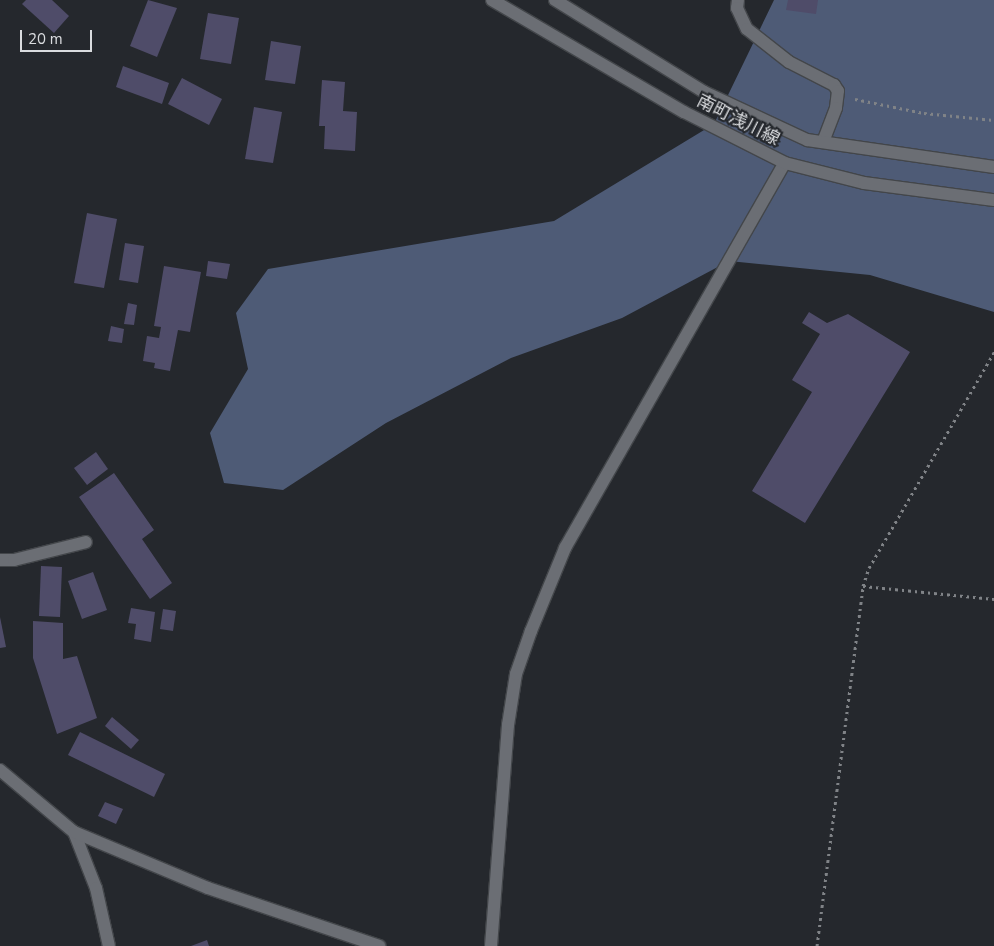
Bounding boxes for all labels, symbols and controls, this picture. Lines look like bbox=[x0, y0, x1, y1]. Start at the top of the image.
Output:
scale bar bbox=[22, 20, 95, 52]
text: 20 m bbox=[28, 29, 63, 49]
street label: 南町浅川線 bbox=[693, 90, 783, 150]

